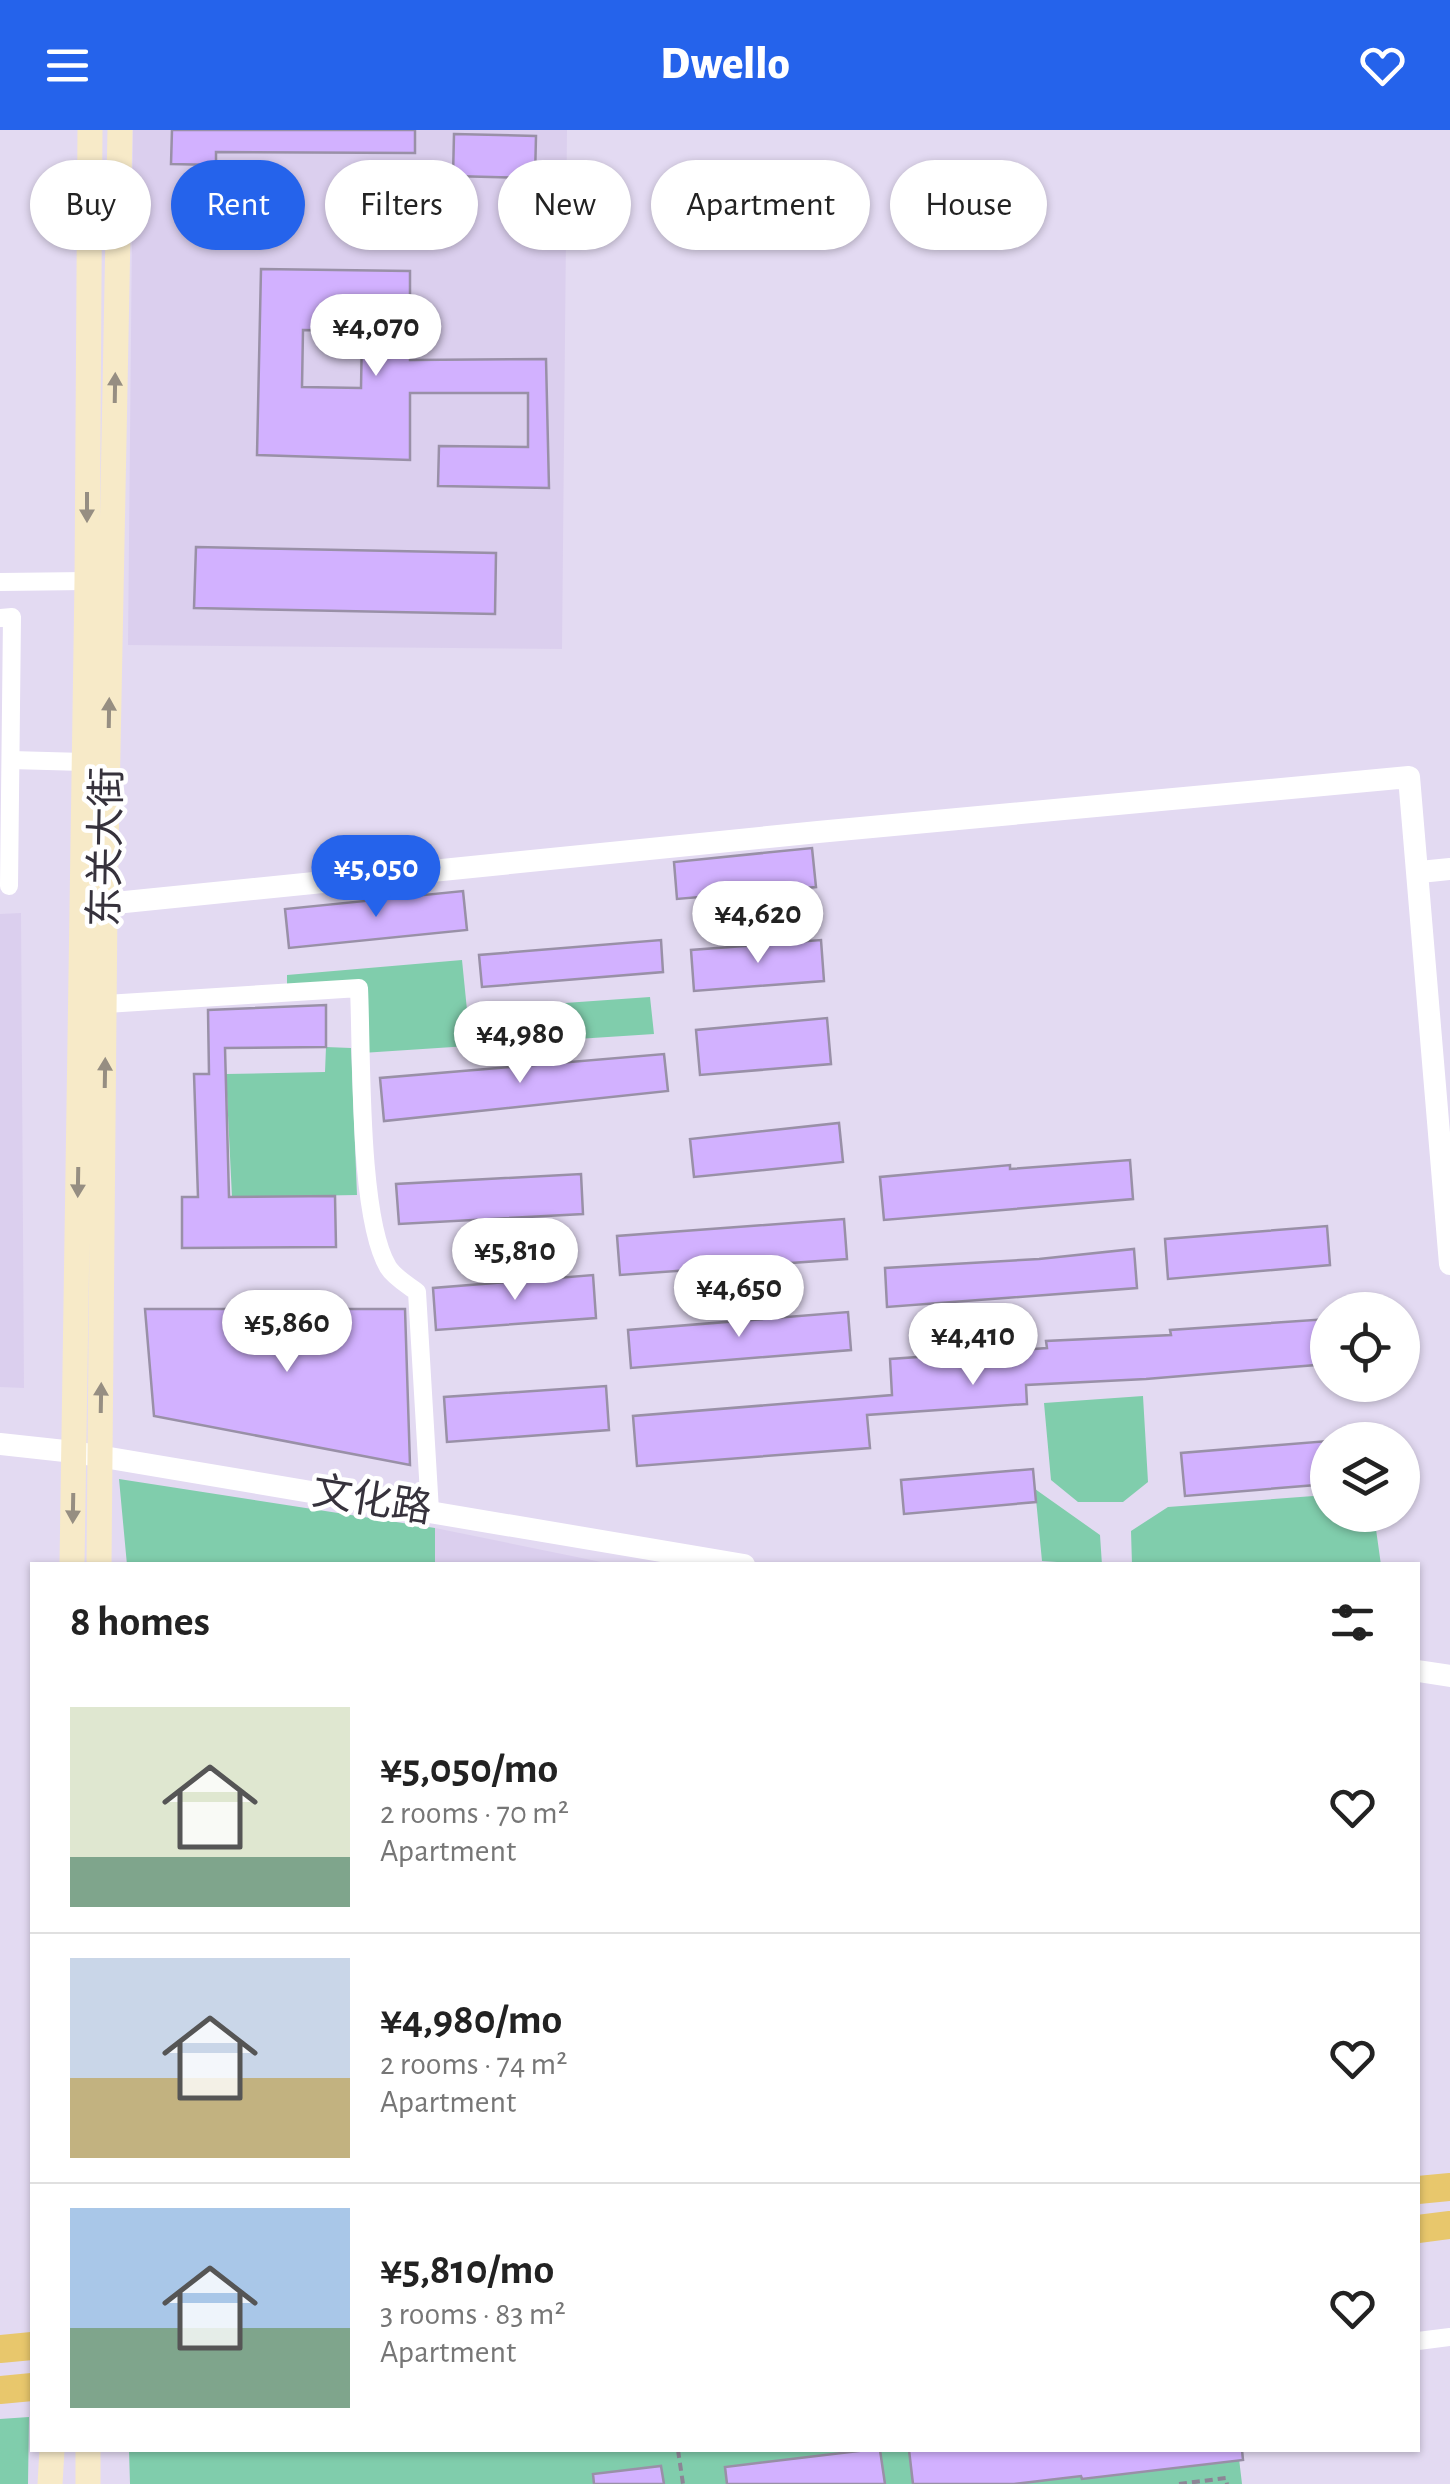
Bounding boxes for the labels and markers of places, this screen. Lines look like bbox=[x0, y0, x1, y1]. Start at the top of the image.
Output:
pin: ¥4,070 bbox=[295, 294, 457, 379]
pin: ¥5,050 bbox=[295, 835, 457, 920]
pin: ¥4,620 bbox=[677, 881, 839, 966]
pin: ¥4,980 bbox=[439, 1001, 601, 1086]
pin: ¥5,810 bbox=[434, 1218, 596, 1303]
pin: ¥4,650 bbox=[658, 1255, 820, 1340]
pin: ¥5,860 bbox=[206, 1290, 368, 1375]
pin: ¥4,410 bbox=[892, 1303, 1054, 1388]

